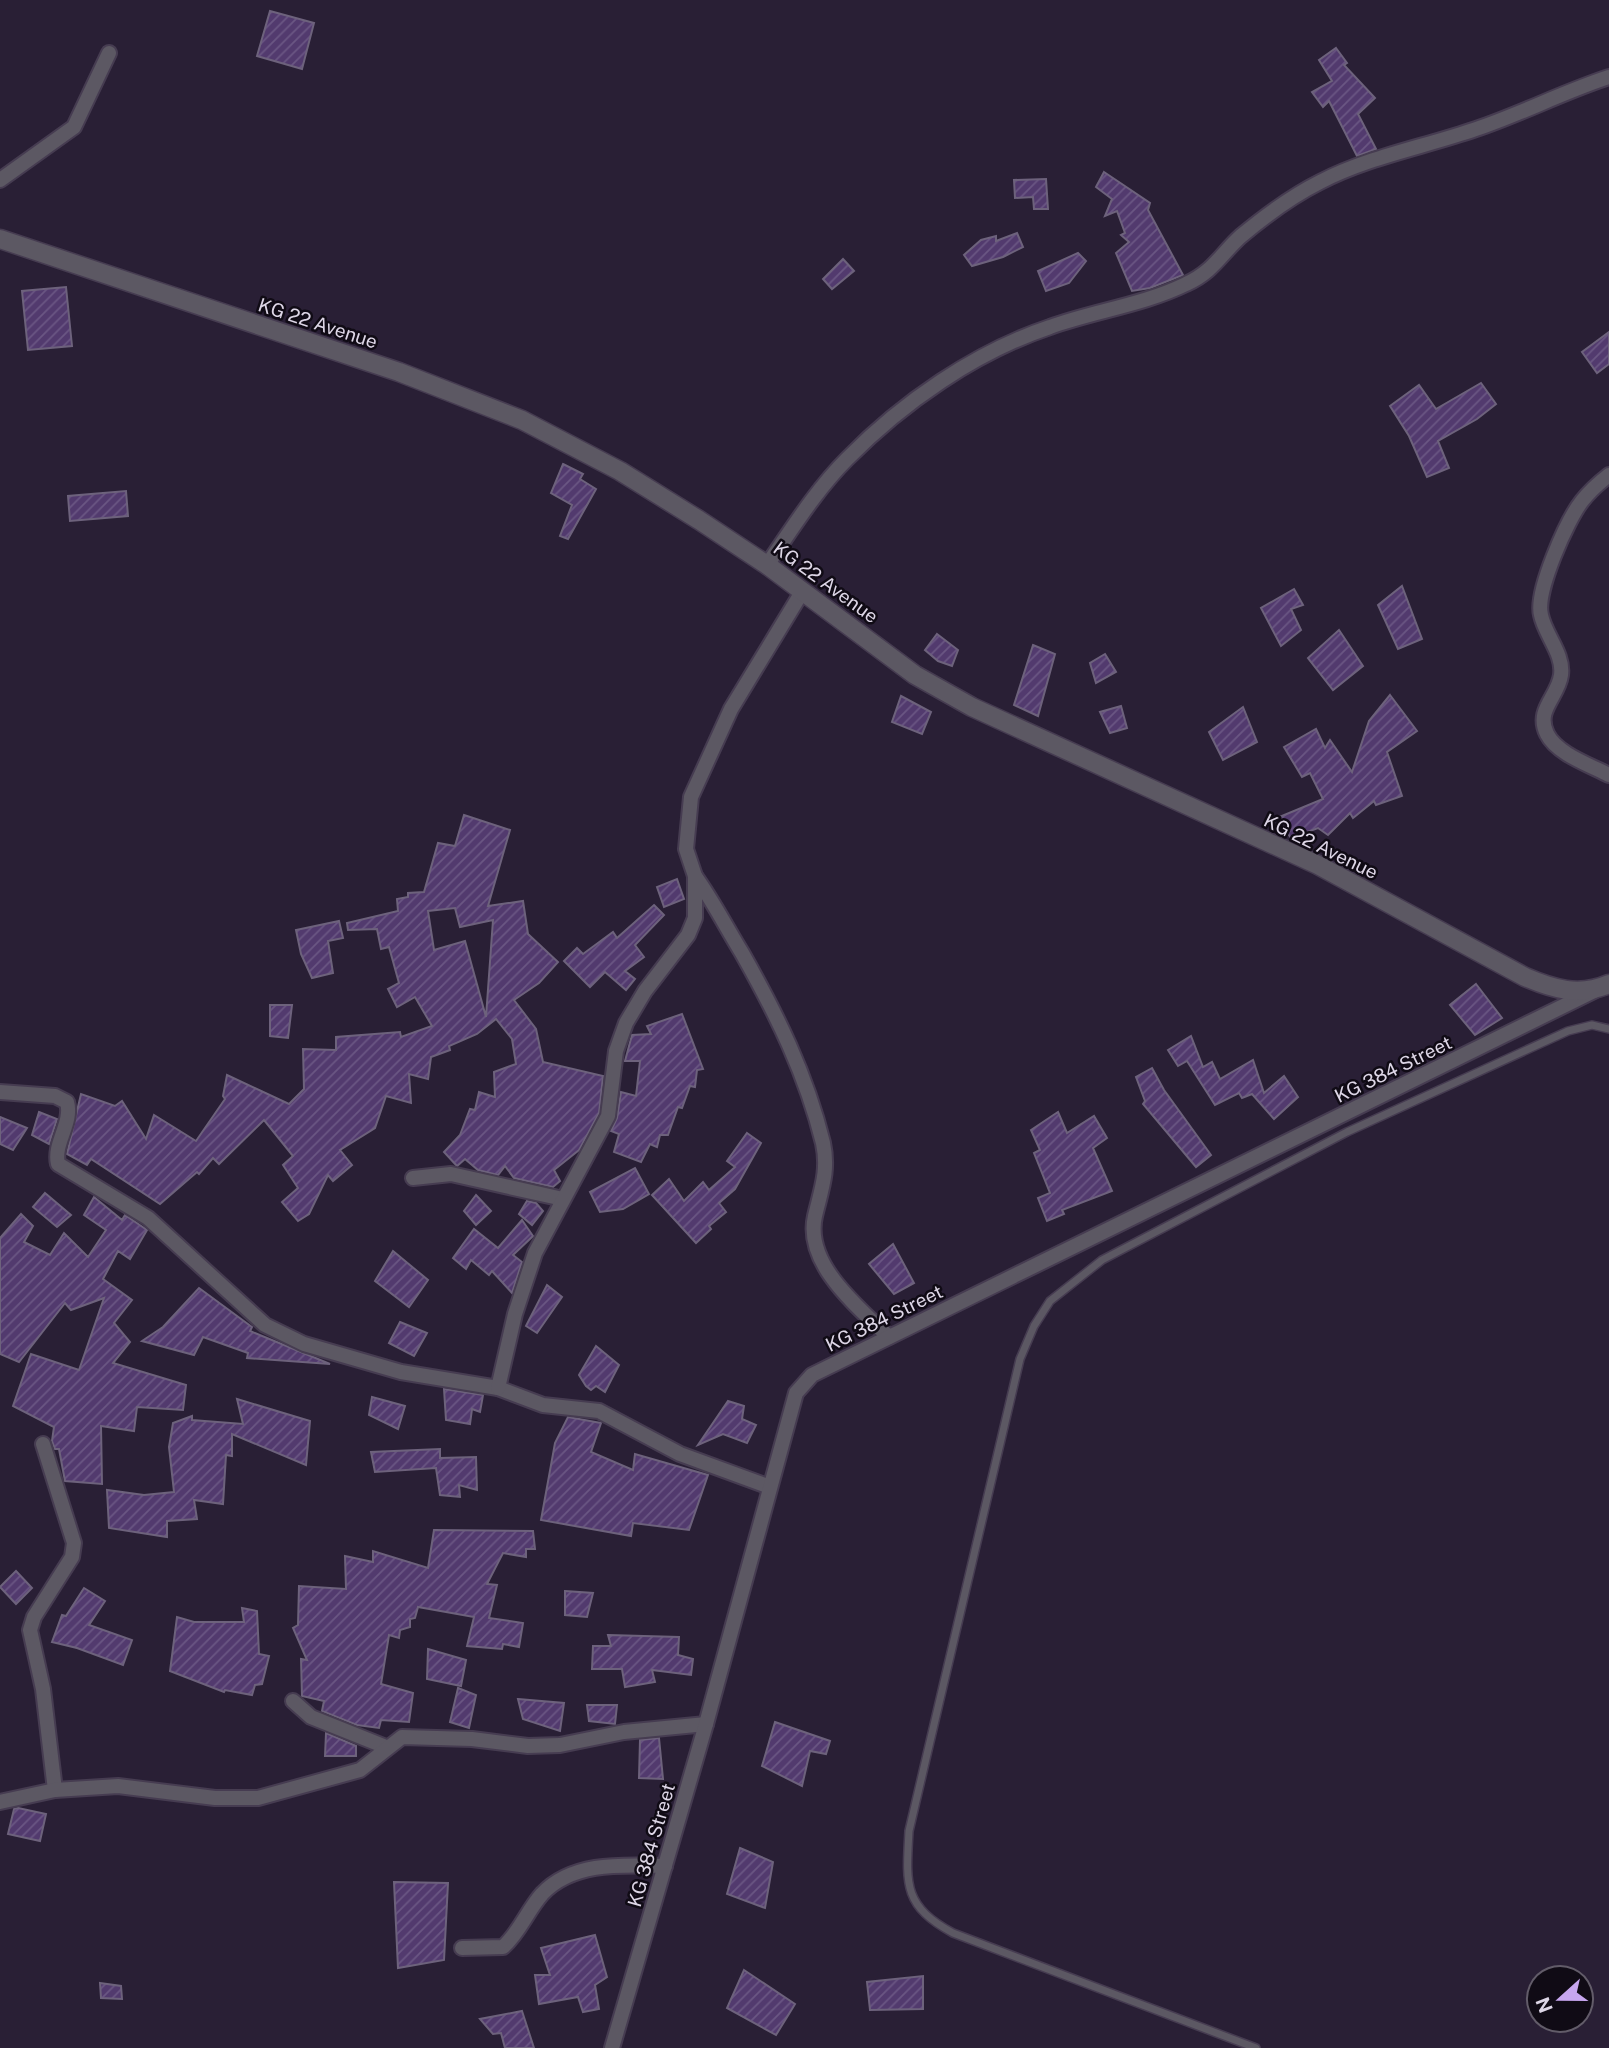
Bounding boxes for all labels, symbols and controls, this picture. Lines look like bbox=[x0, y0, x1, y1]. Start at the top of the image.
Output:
street label: KG 22 Avenue bbox=[256, 293, 380, 353]
street label: KG 22 Avenue bbox=[769, 537, 883, 627]
street label: KG 22 Avenue bbox=[1260, 809, 1382, 883]
street label: KG 384 Street bbox=[1331, 1031, 1455, 1107]
street label: KG 384 Street bbox=[822, 1280, 946, 1356]
street label: KG 384 Street bbox=[623, 1781, 679, 1909]
north arrow bbox=[1525, 1964, 1595, 2034]
text: N bbox=[1531, 1994, 1557, 2016]

